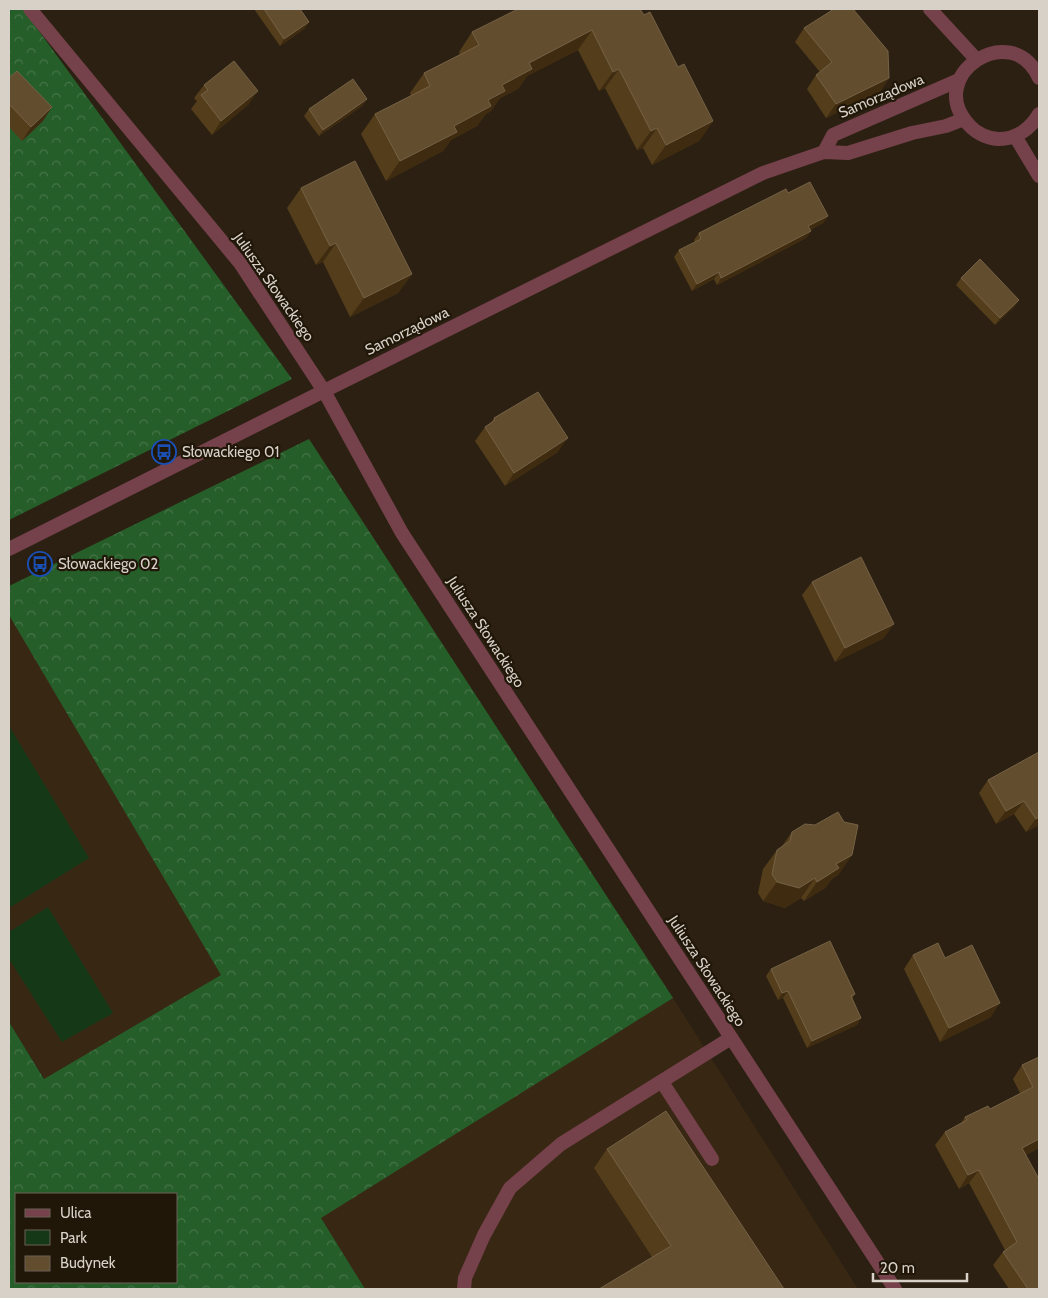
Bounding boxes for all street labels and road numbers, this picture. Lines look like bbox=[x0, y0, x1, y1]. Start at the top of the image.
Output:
street label: Samorządowa bbox=[836, 70, 927, 122]
street label: Juliusza Słowackiego bbox=[229, 228, 318, 345]
street label: Samorządowa bbox=[362, 303, 453, 359]
street label: Juliusza Słowackiego bbox=[443, 572, 529, 691]
street label: Juliusza Słowackiego bbox=[664, 911, 750, 1030]

